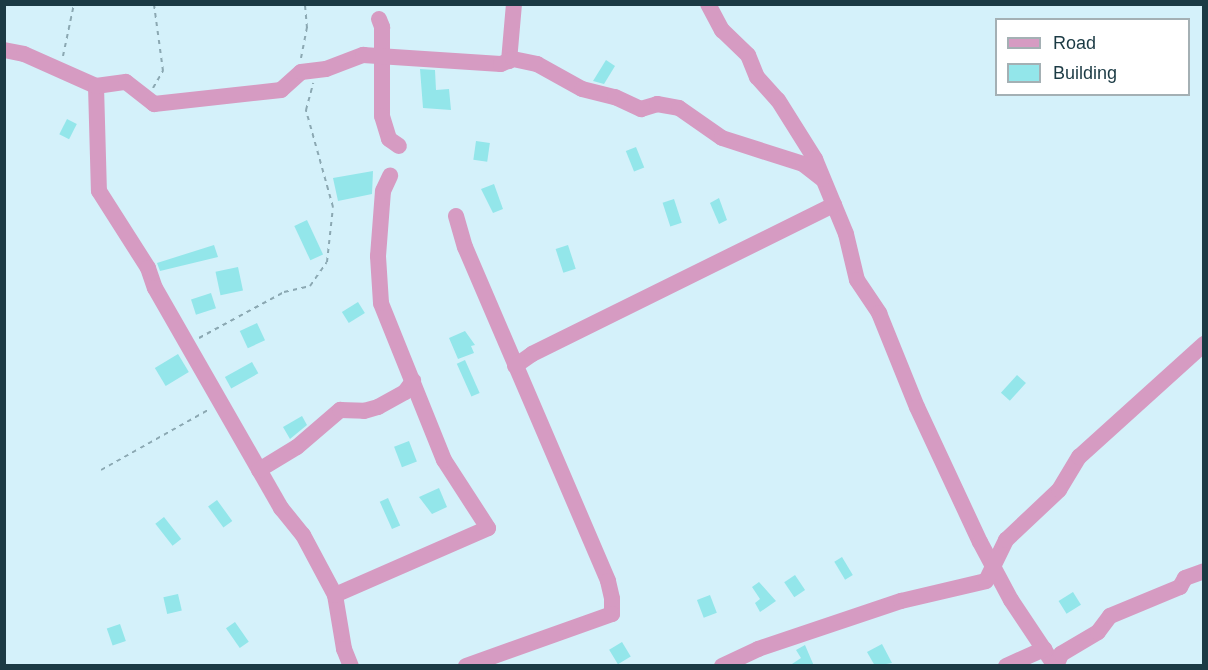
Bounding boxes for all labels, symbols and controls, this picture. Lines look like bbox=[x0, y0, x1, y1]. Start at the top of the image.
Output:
legend bbox=[995, 18, 1190, 96]
text: Road bbox=[1053, 33, 1096, 53]
text: Building bbox=[1053, 63, 1117, 83]

